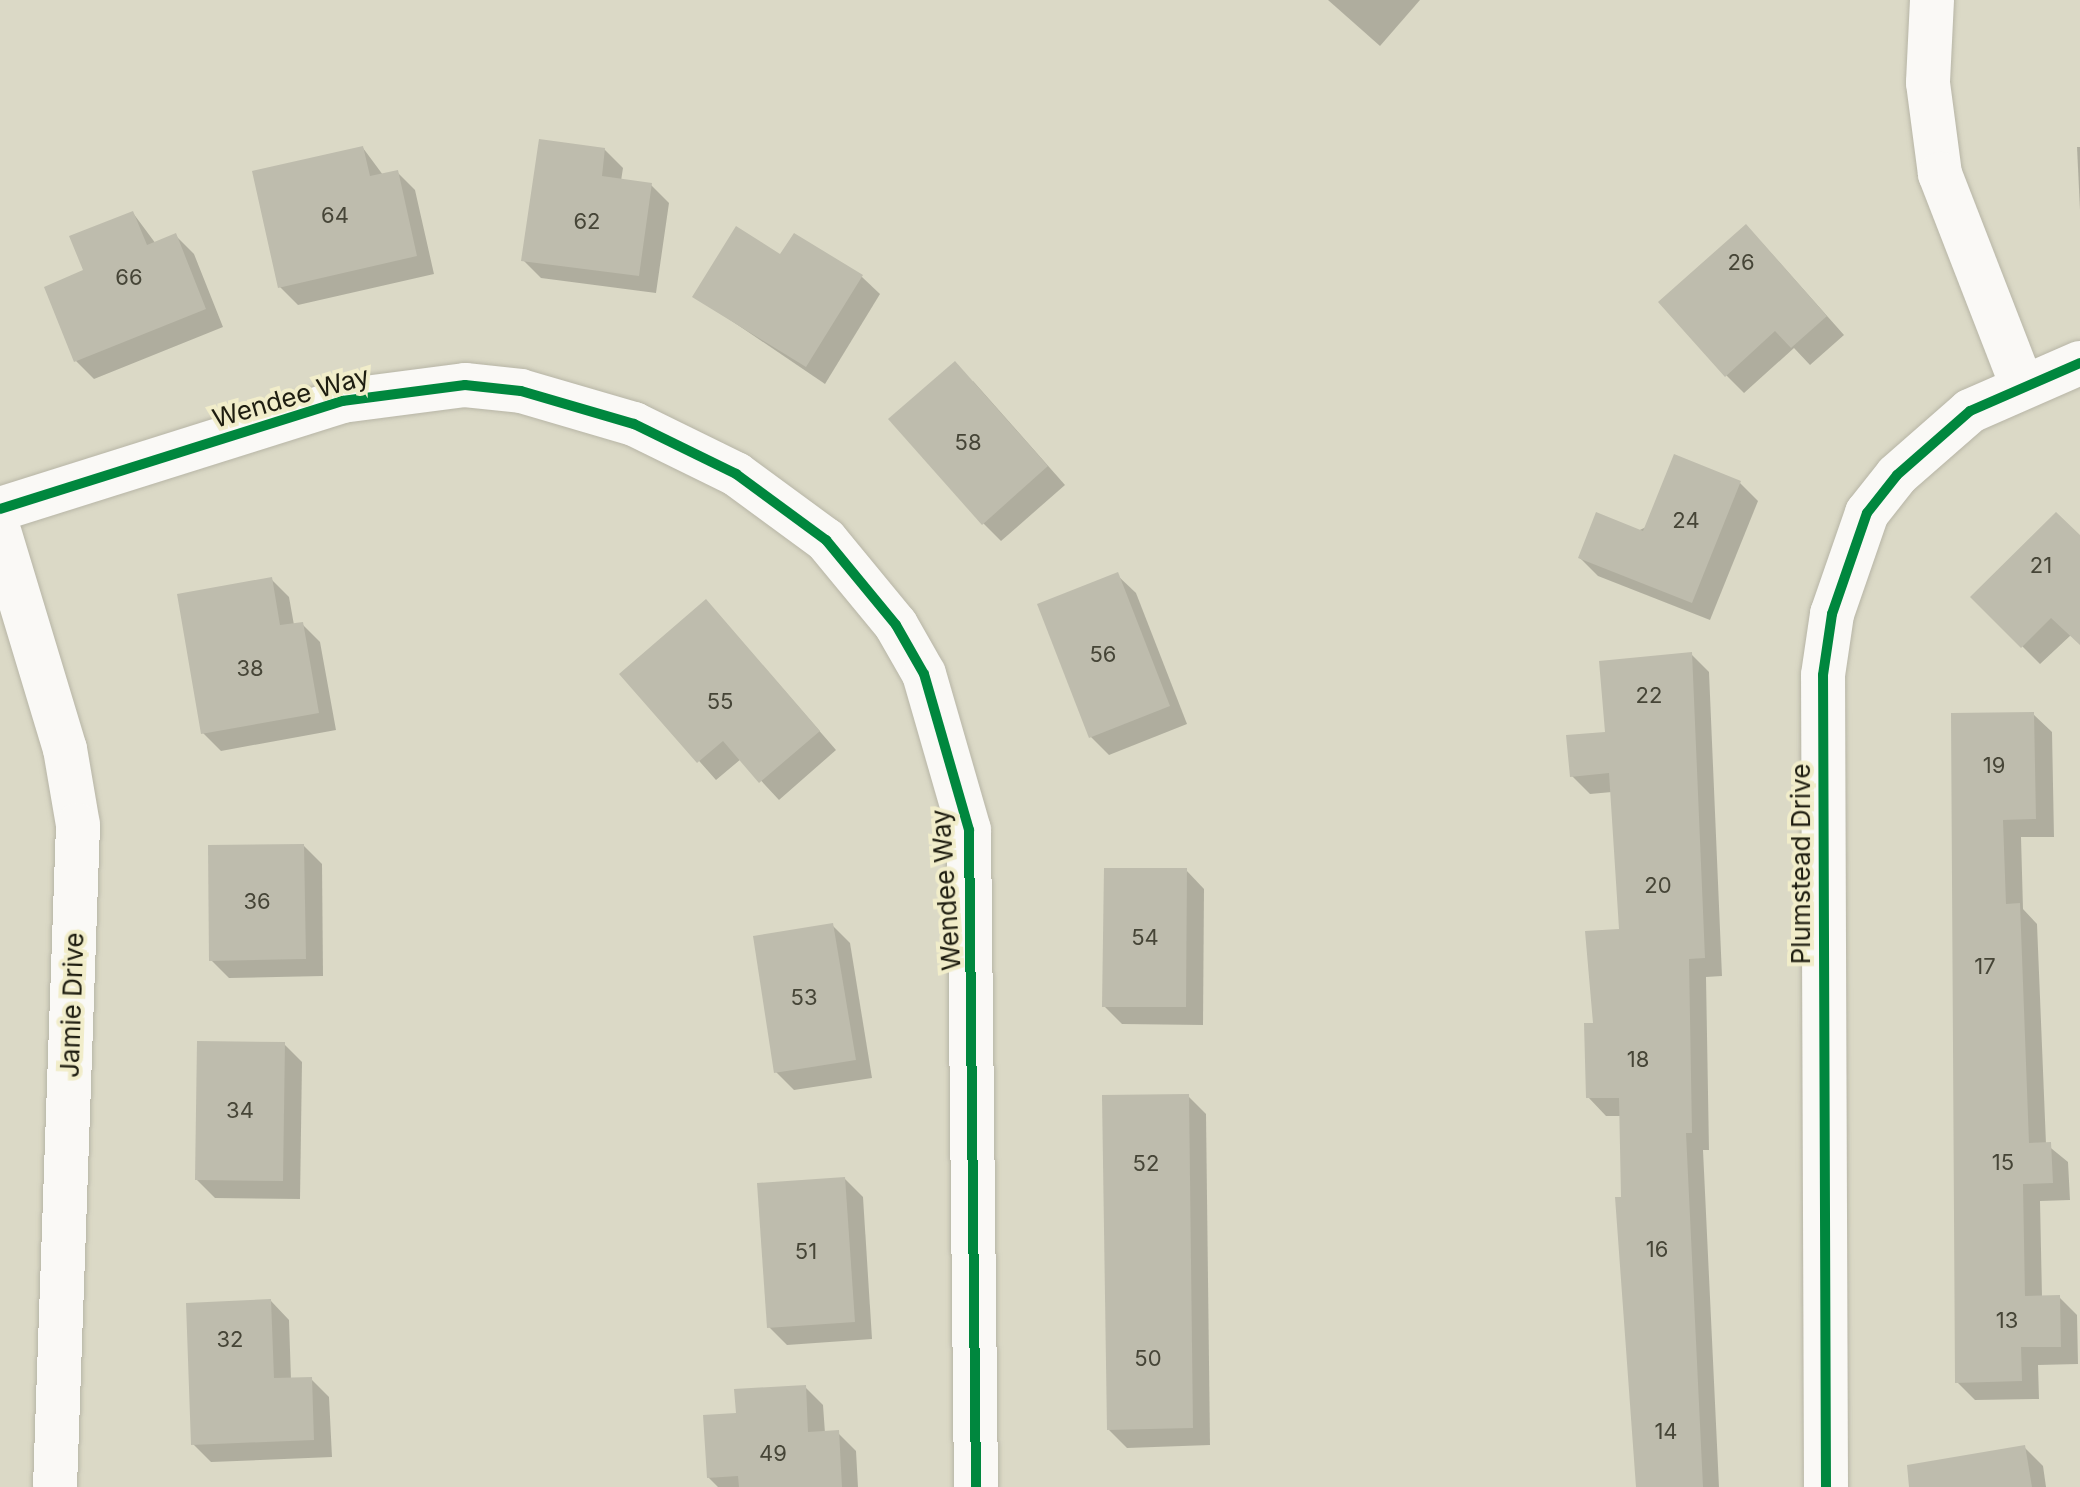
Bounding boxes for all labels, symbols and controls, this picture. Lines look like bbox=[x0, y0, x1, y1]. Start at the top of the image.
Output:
house number: 64 bbox=[321, 203, 349, 229]
house number: 62 bbox=[573, 209, 601, 235]
house number: 26 bbox=[1727, 250, 1755, 276]
house number: 66 bbox=[115, 265, 143, 291]
street label: Wendee Way bbox=[209, 360, 373, 434]
house number: 58 bbox=[955, 430, 981, 456]
house number: 24 bbox=[1672, 508, 1700, 534]
house number: 21 bbox=[2030, 553, 2052, 579]
house number: 56 bbox=[1089, 642, 1117, 668]
house number: 38 bbox=[236, 656, 264, 682]
house number: 22 bbox=[1636, 683, 1662, 709]
house number: 55 bbox=[707, 689, 733, 715]
house number: 19 bbox=[1983, 753, 2005, 779]
street label: Plumstead Drive bbox=[1785, 764, 1817, 964]
street label: Wendee Way bbox=[925, 808, 967, 972]
house number: 20 bbox=[1644, 873, 1672, 899]
house number: 36 bbox=[243, 889, 271, 915]
house number: 54 bbox=[1131, 925, 1159, 951]
street label: Jamie Drive bbox=[54, 932, 90, 1078]
house number: 17 bbox=[1974, 954, 1996, 980]
house number: 53 bbox=[791, 985, 817, 1011]
house number: 18 bbox=[1627, 1047, 1649, 1073]
house number: 34 bbox=[226, 1098, 254, 1124]
house number: 15 bbox=[1992, 1150, 2014, 1176]
house number: 52 bbox=[1133, 1151, 1159, 1177]
house number: 16 bbox=[1646, 1237, 1668, 1263]
house number: 51 bbox=[795, 1239, 817, 1265]
house number: 13 bbox=[1996, 1308, 2018, 1334]
house number: 32 bbox=[216, 1327, 244, 1353]
house number: 50 bbox=[1134, 1346, 1162, 1372]
house number: 14 bbox=[1654, 1419, 1678, 1445]
house number: 49 bbox=[759, 1441, 787, 1467]

